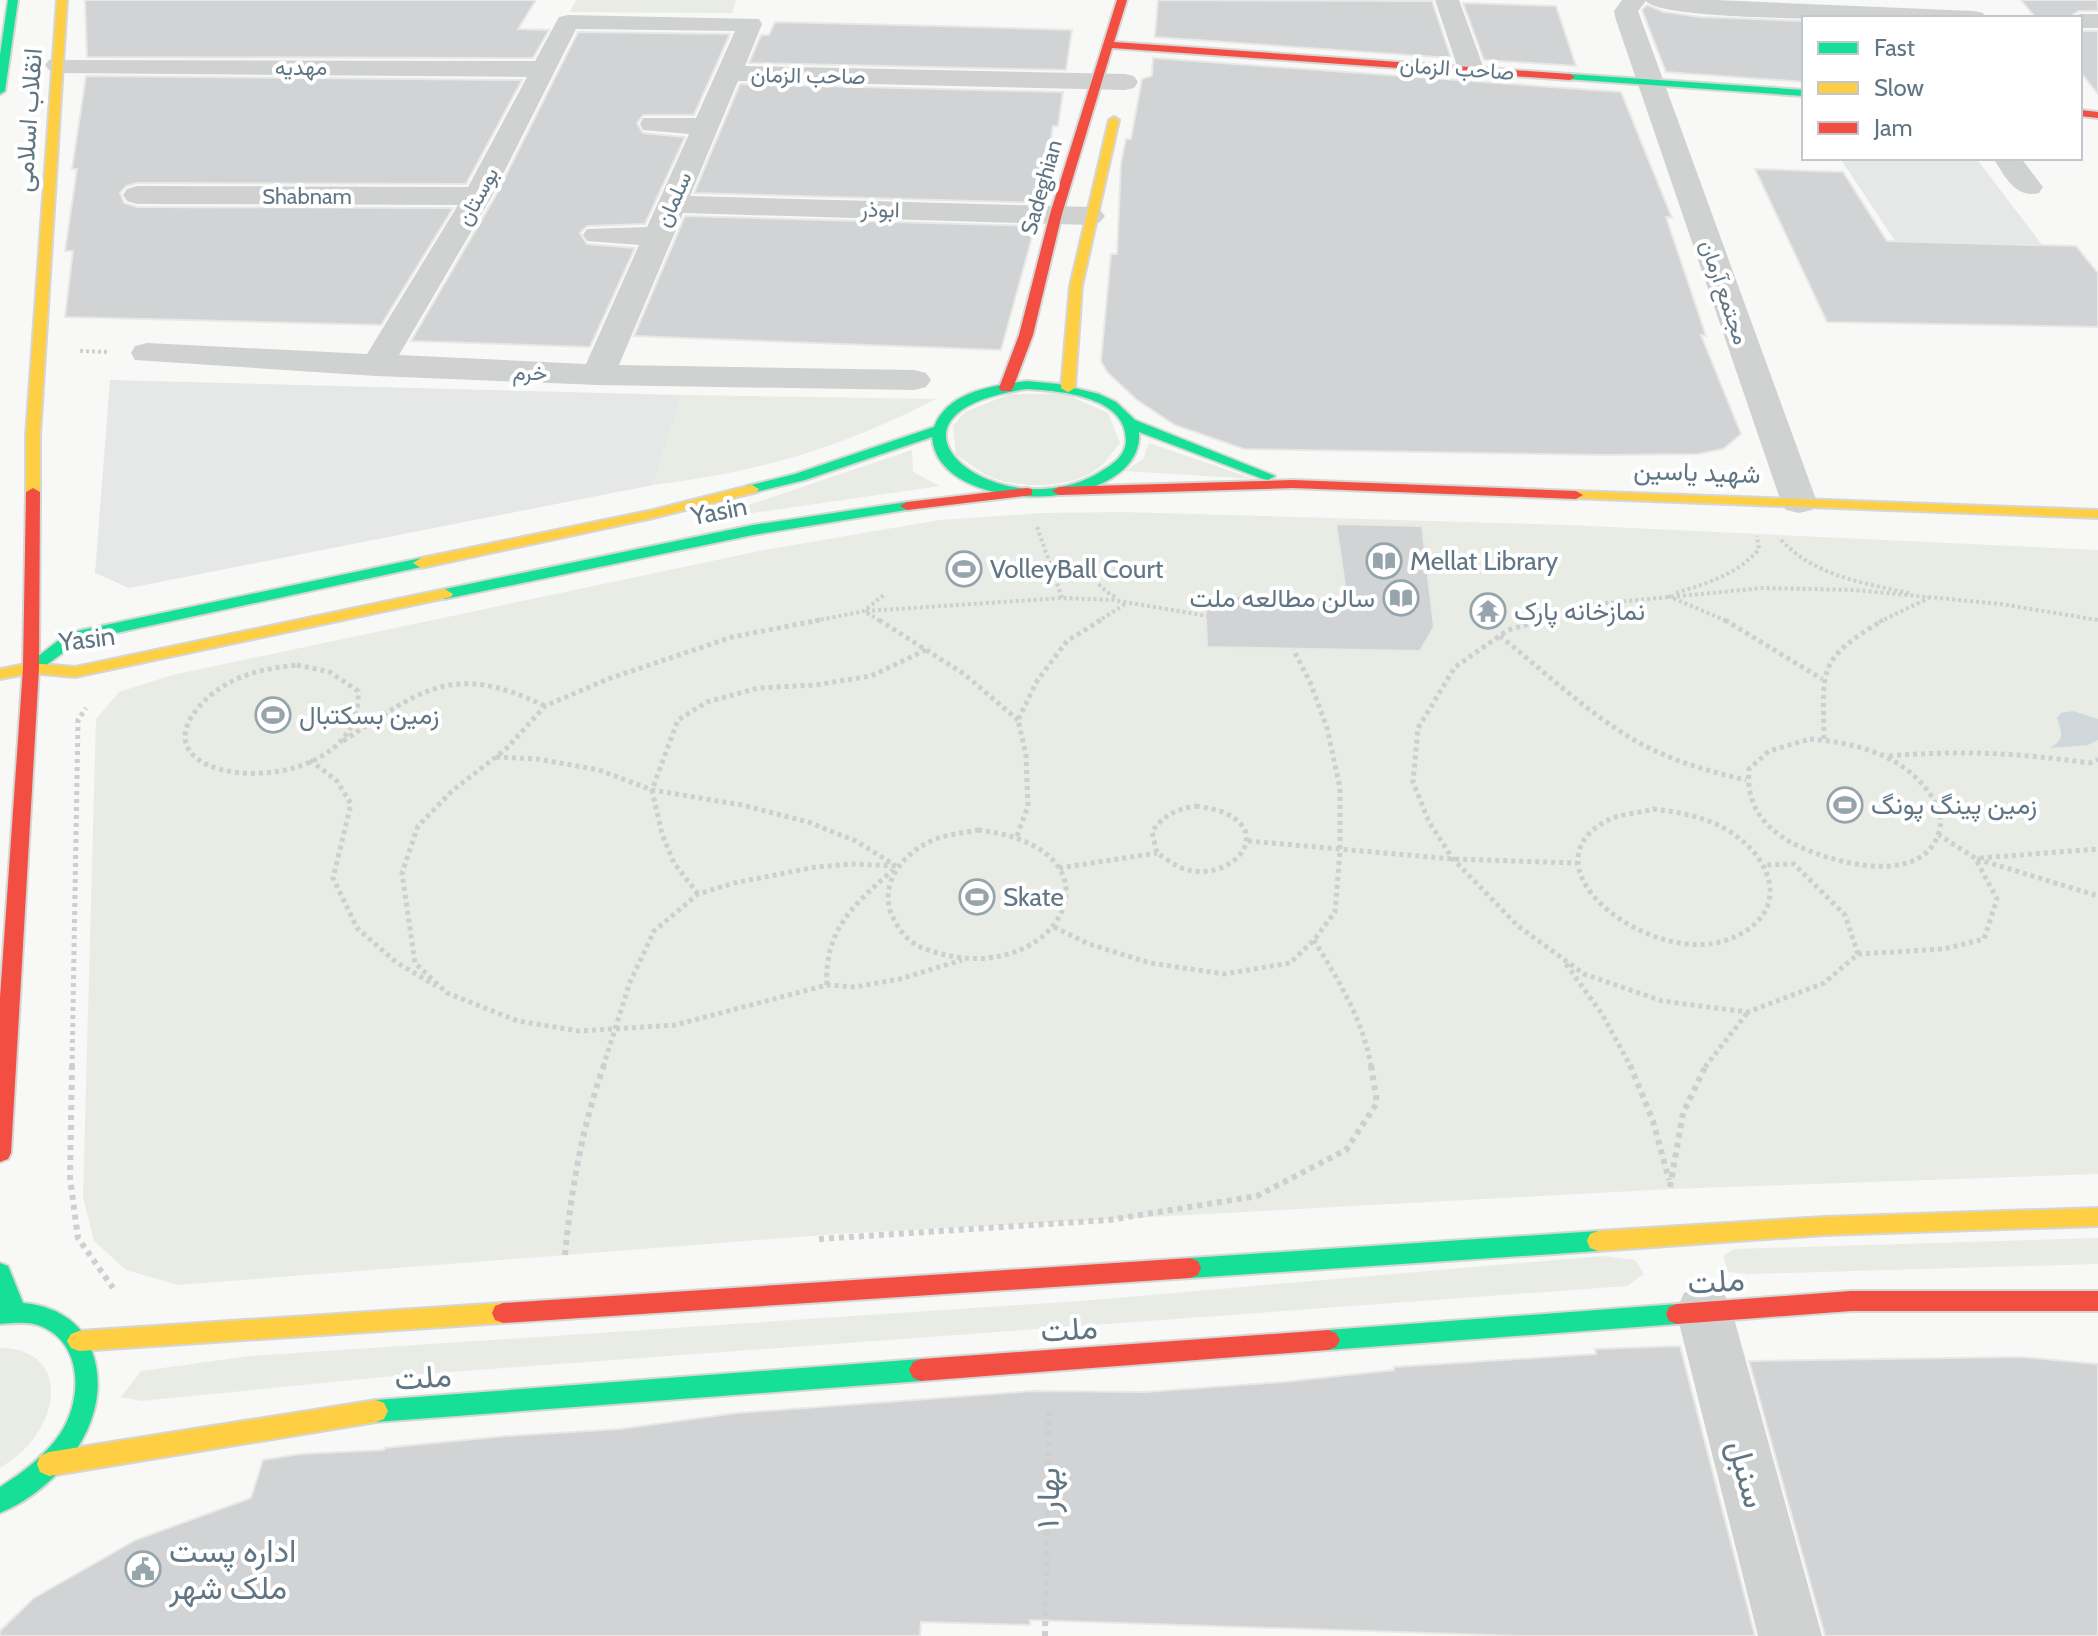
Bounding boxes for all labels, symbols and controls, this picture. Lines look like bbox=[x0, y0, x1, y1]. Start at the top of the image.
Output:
legend bbox=[1802, 16, 2082, 160]
text: Fast bbox=[1874, 33, 1915, 62]
street label: انقلاب اسلامی bbox=[7, 47, 49, 193]
street label: صاحب الزمان bbox=[1399, 51, 1515, 86]
street label: مهدیه bbox=[275, 54, 327, 81]
street label: صاحب الزمان bbox=[750, 61, 866, 90]
text: Slow bbox=[1874, 73, 1924, 102]
text: Jam bbox=[1873, 113, 1912, 142]
street label: Sadeghian bbox=[1015, 137, 1068, 238]
street label: بوستان bbox=[450, 162, 504, 230]
street label: سلمان bbox=[649, 167, 698, 231]
street label: Shabnam bbox=[262, 183, 352, 210]
street label: ابوذر bbox=[859, 196, 900, 223]
street label: مجتمع آرمان bbox=[1693, 236, 1755, 348]
street label: خرم bbox=[512, 358, 548, 388]
street label: شهید یاسین bbox=[1633, 454, 1761, 490]
street label: Yasin bbox=[687, 490, 750, 532]
library icon: Mellat Library bbox=[1365, 542, 1403, 580]
place label: Mellat Library bbox=[1410, 545, 1558, 577]
sports icon: VolleyBall Court bbox=[945, 550, 983, 588]
place label: VolleyBall Court bbox=[990, 553, 1164, 585]
library icon: سالن مطالعه ملت bbox=[1382, 579, 1420, 617]
place label: سالن مطالعه ملت bbox=[1189, 582, 1375, 614]
temple icon: نمازخانه پارک bbox=[1469, 592, 1507, 630]
place label: نمازخانه پارک bbox=[1514, 595, 1645, 629]
street label: Yasin bbox=[56, 620, 117, 658]
sports icon: زمین بسکتبال bbox=[254, 696, 292, 734]
place label: زمین بسکتبال bbox=[299, 699, 439, 731]
sports icon: زمین پینگ پونگ bbox=[1826, 786, 1864, 824]
place label: زمین پینگ پونگ bbox=[1871, 789, 2037, 823]
sports icon: Skate bbox=[958, 878, 996, 916]
place label: Skate bbox=[1003, 881, 1064, 913]
street label: ملت bbox=[1686, 1259, 1746, 1302]
street label: ملت bbox=[1039, 1307, 1099, 1350]
street label: ملت bbox=[393, 1355, 453, 1398]
street label: سنبل bbox=[1720, 1436, 1775, 1512]
street label: بهار ۱ bbox=[1027, 1467, 1069, 1529]
place label: اداره پست ملک شهر bbox=[168, 1531, 296, 1608]
public building icon: اداره پست ملک شهر bbox=[124, 1550, 162, 1588]

